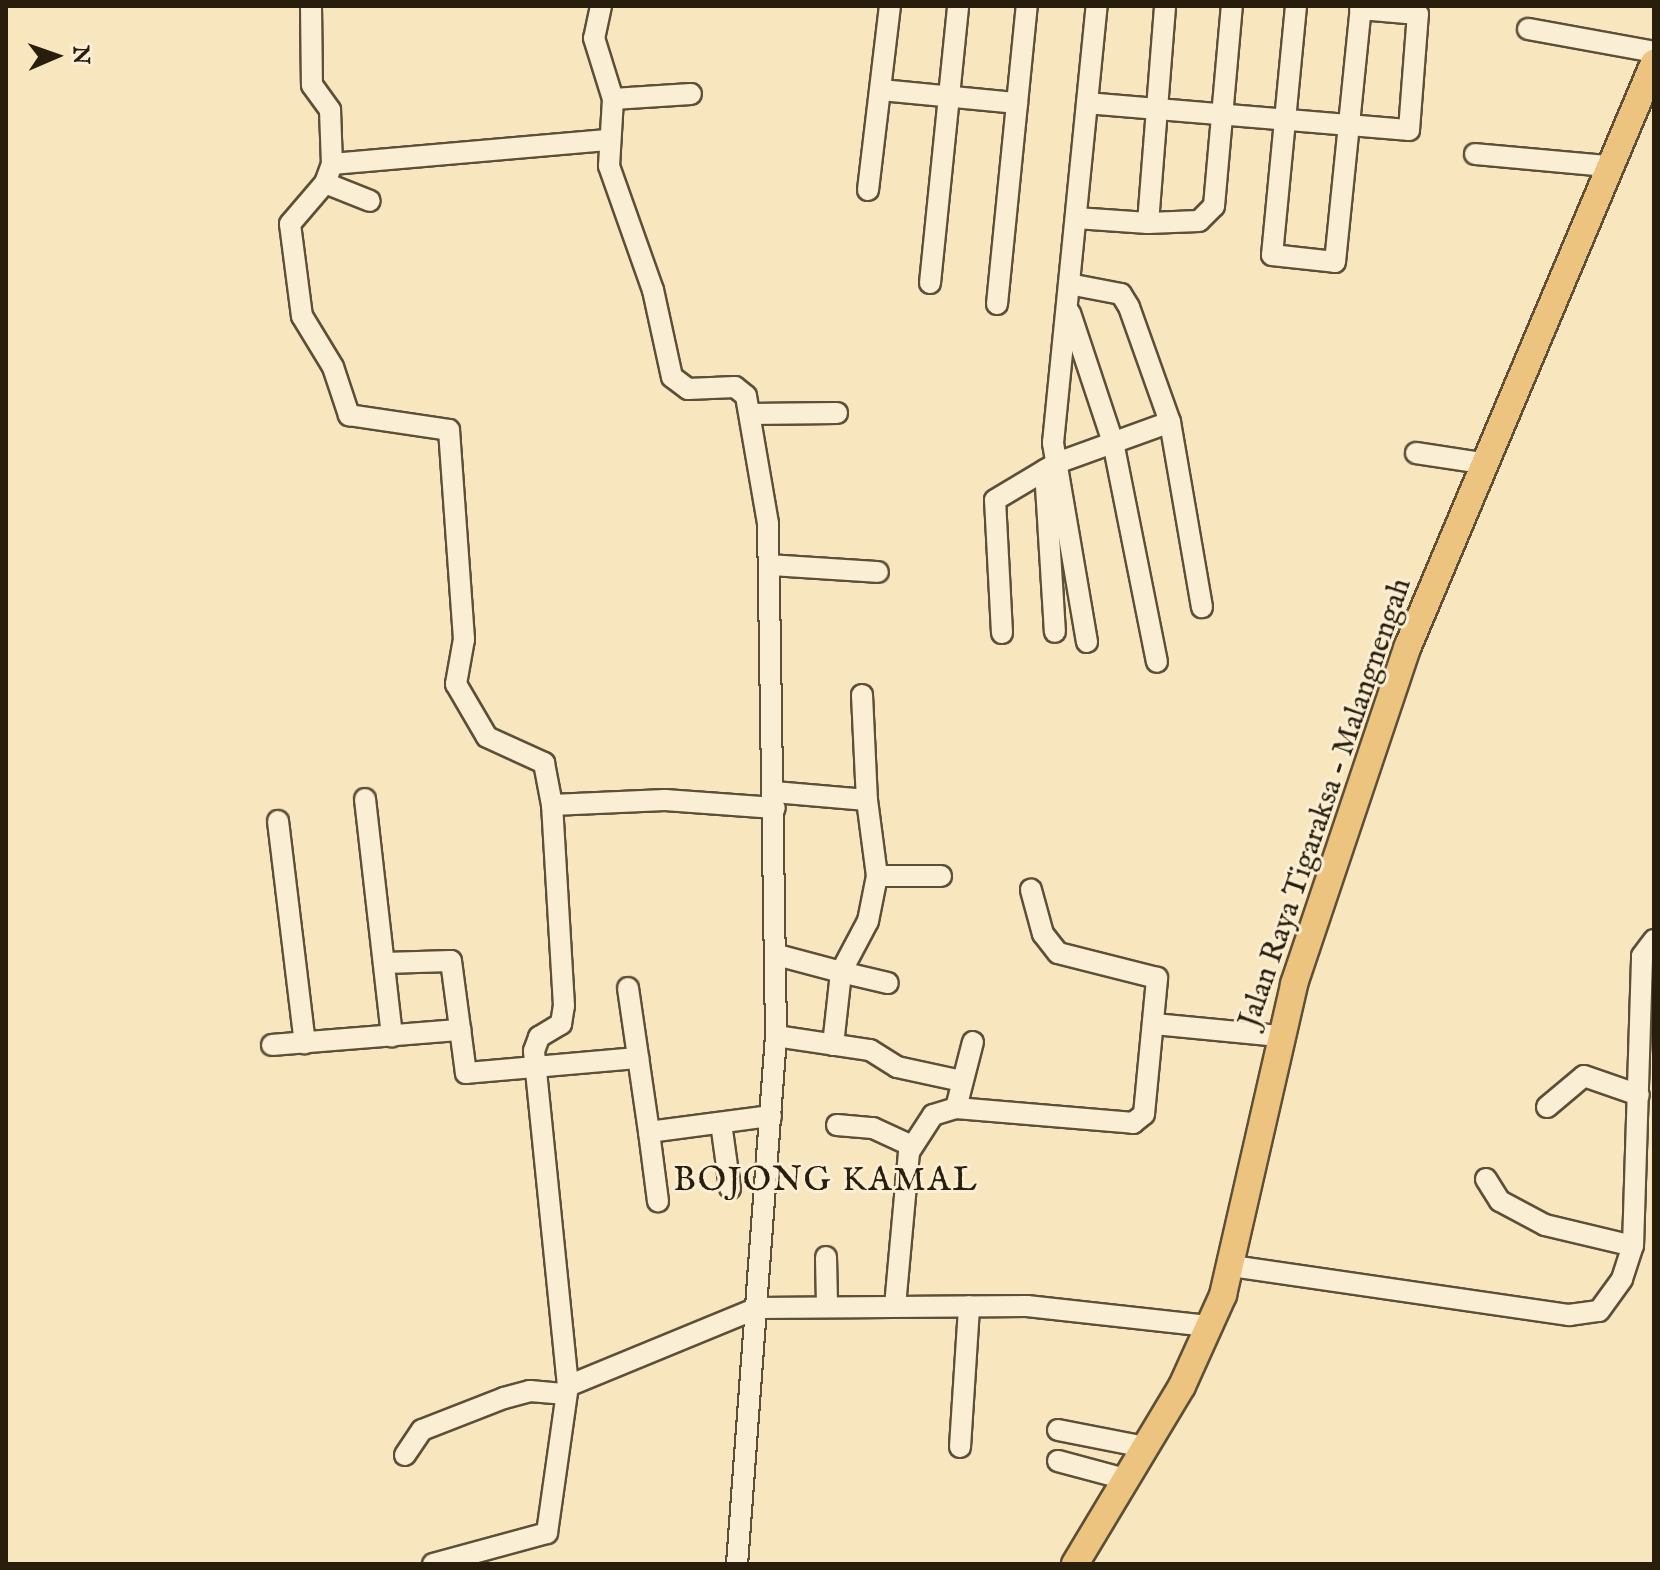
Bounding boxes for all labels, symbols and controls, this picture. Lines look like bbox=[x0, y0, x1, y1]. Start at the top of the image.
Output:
north arrow bbox=[16, 16, 96, 96]
text: N bbox=[66, 45, 94, 65]
street label: Jalan Raya Tigaraksa - Malangnengah bbox=[1232, 574, 1420, 1032]
district label: BOJONG KAMAL bbox=[673, 1161, 979, 1201]

